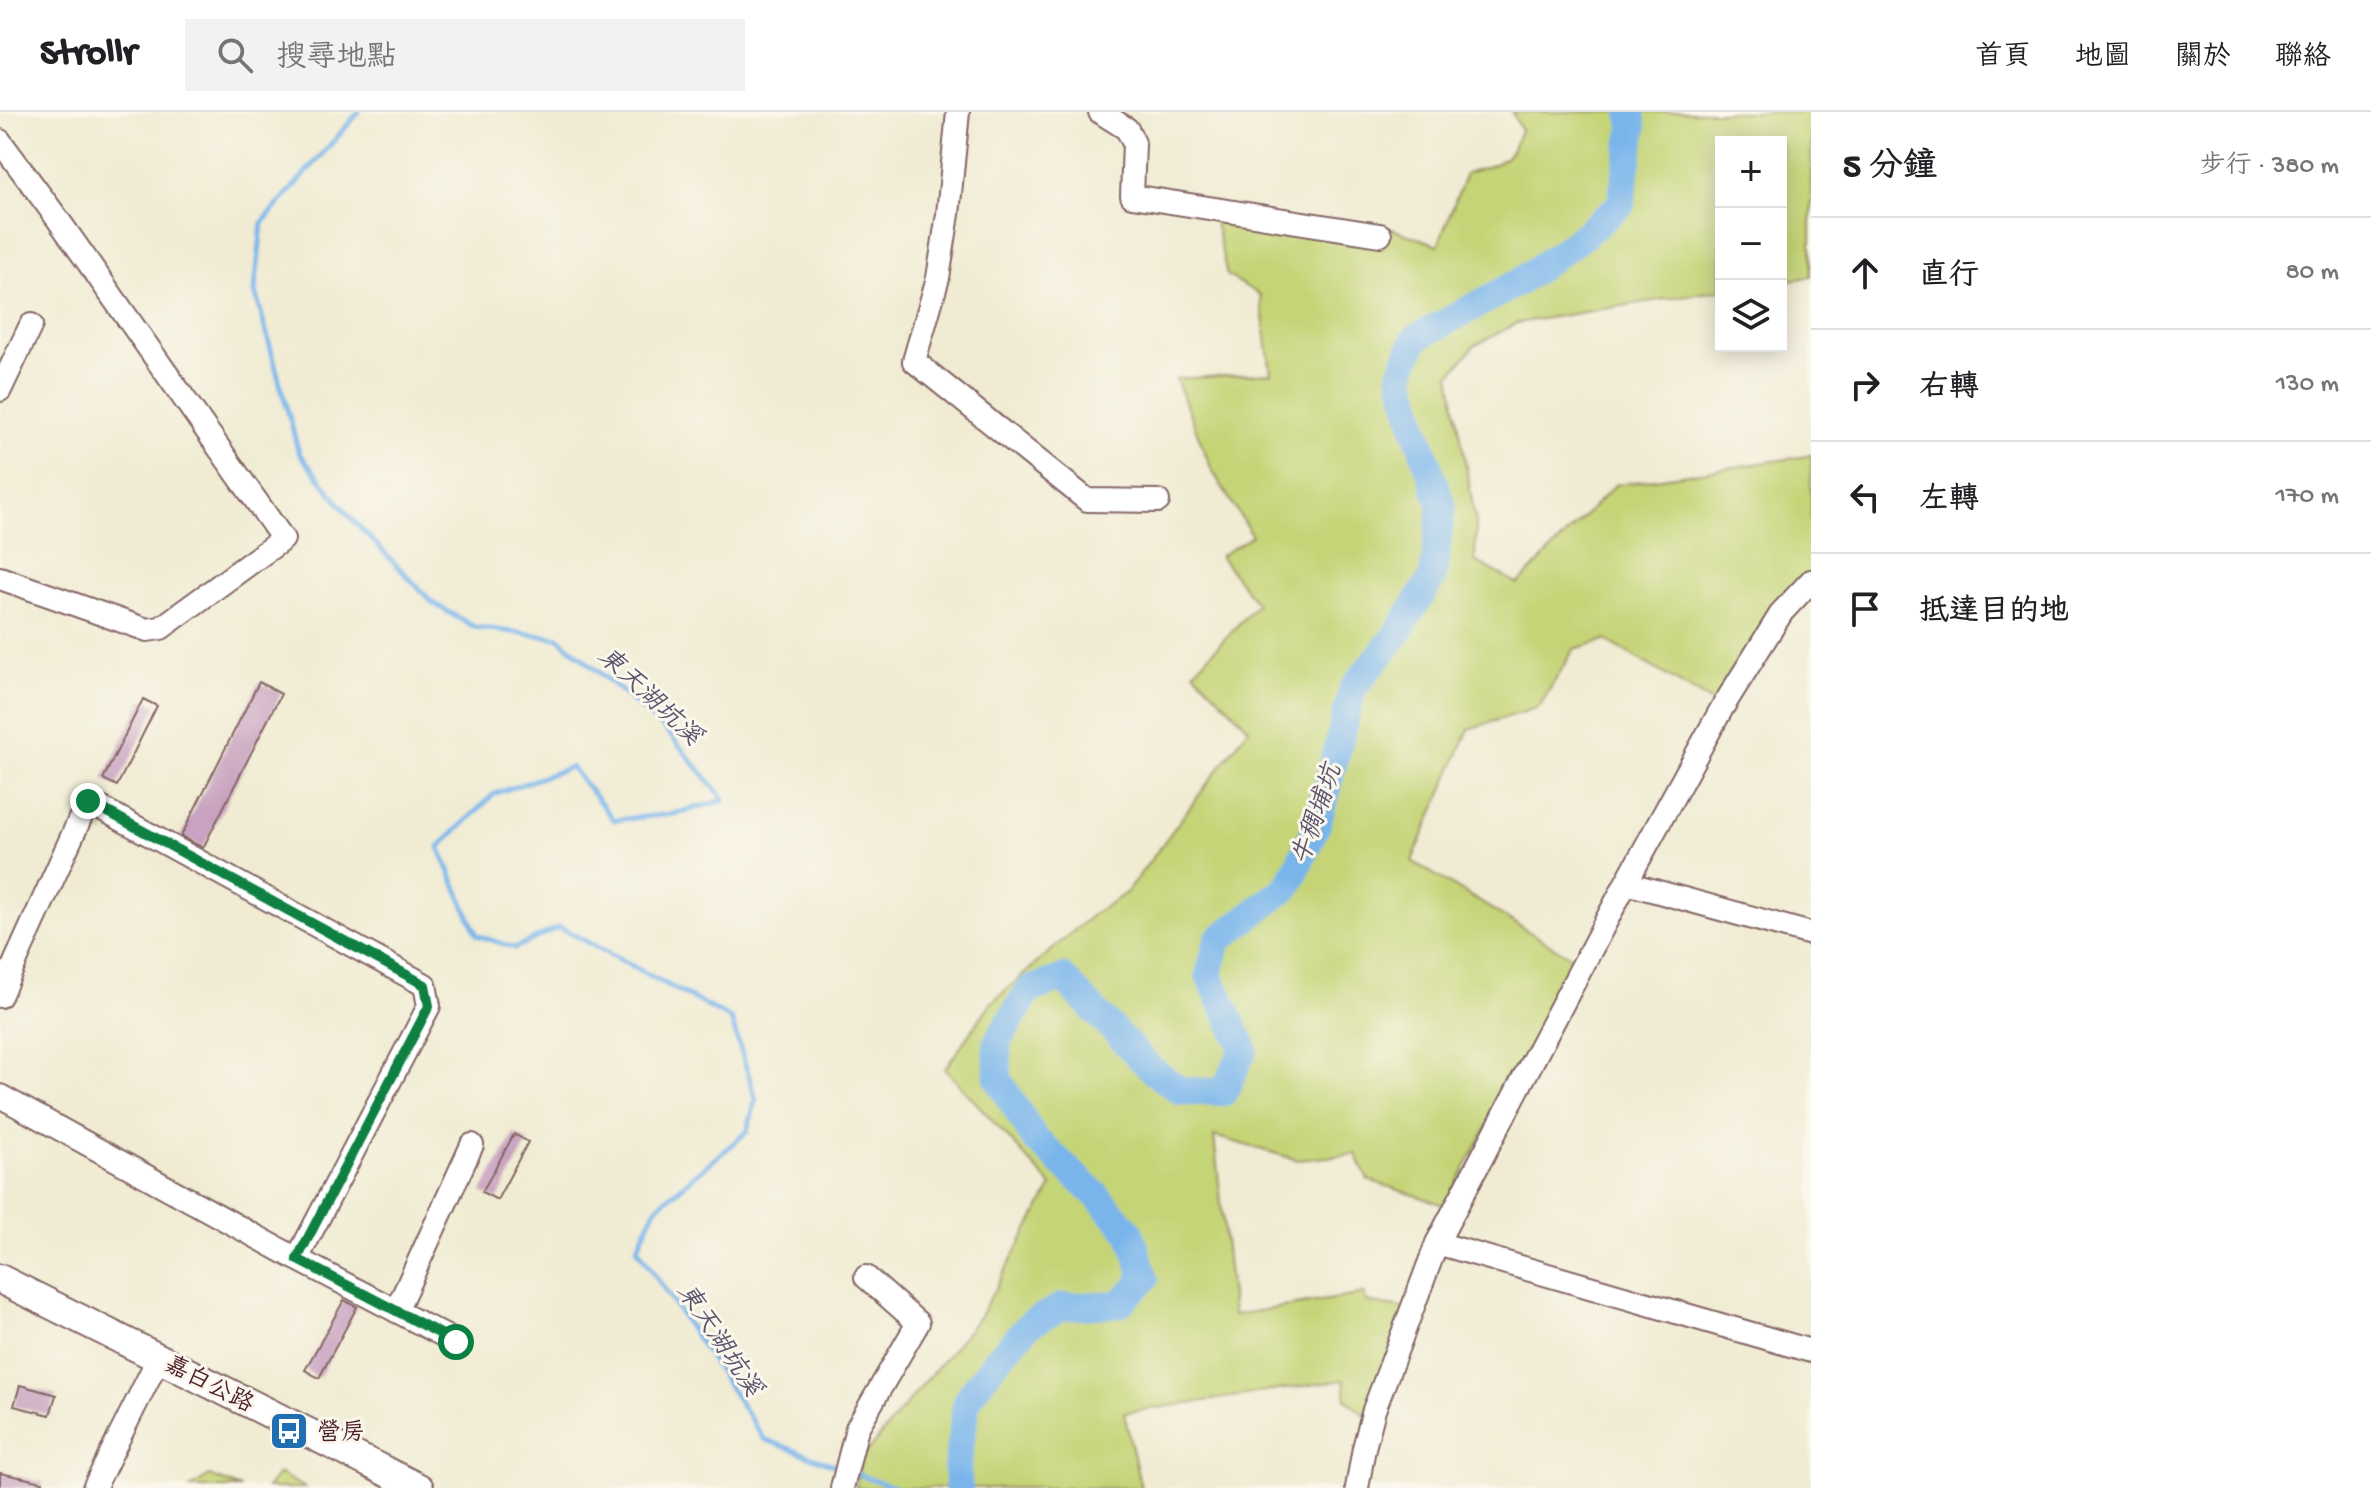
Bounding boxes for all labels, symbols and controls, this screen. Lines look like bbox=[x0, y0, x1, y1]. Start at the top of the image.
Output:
search box bbox=[185, 19, 745, 91]
text: Strollr bbox=[40, 33, 137, 77]
icon: search bbox=[213, 33, 257, 77]
text: 搜尋地點 bbox=[277, 42, 397, 77]
text: 首頁 bbox=[1975, 42, 2031, 75]
text: 地圖 bbox=[2075, 42, 2131, 75]
text: 關於 bbox=[2175, 42, 2231, 75]
text: 聯絡 bbox=[2275, 42, 2331, 75]
map controls bbox=[1715, 136, 1787, 352]
button: + bbox=[1715, 136, 1787, 208]
text: 5 分鐘 bbox=[1843, 149, 1937, 189]
text: 步行 · 380 m bbox=[2199, 152, 2339, 183]
button: − bbox=[1715, 208, 1787, 280]
icon: ahead bbox=[1843, 251, 1887, 295]
text: 80 m bbox=[2285, 258, 2339, 289]
text: 直行 bbox=[1919, 260, 1979, 295]
button: layers bbox=[1715, 280, 1787, 352]
icon: right bbox=[1843, 363, 1887, 407]
text: 130 m bbox=[2276, 370, 2339, 401]
text: 右轉 bbox=[1919, 372, 1979, 407]
icon: left bbox=[1843, 475, 1887, 519]
text: 170 m bbox=[2276, 482, 2339, 513]
text: 左轉 bbox=[1919, 484, 1979, 519]
icon: arrive bbox=[1843, 587, 1887, 631]
text: 抵達目的地 bbox=[1919, 596, 2069, 631]
water label: 東天湖坑溪 bbox=[590, 641, 709, 755]
water label: 牛稠埔坑 bbox=[1286, 758, 1352, 870]
route end bbox=[70, 783, 106, 819]
water label: 東天湖坑溪 bbox=[668, 1278, 769, 1406]
route start bbox=[438, 1324, 474, 1360]
street label: 嘉白公路 bbox=[159, 1350, 259, 1421]
bus stop icon: 營房 bbox=[268, 1410, 310, 1452]
place label: 營房 bbox=[317, 1418, 365, 1449]

